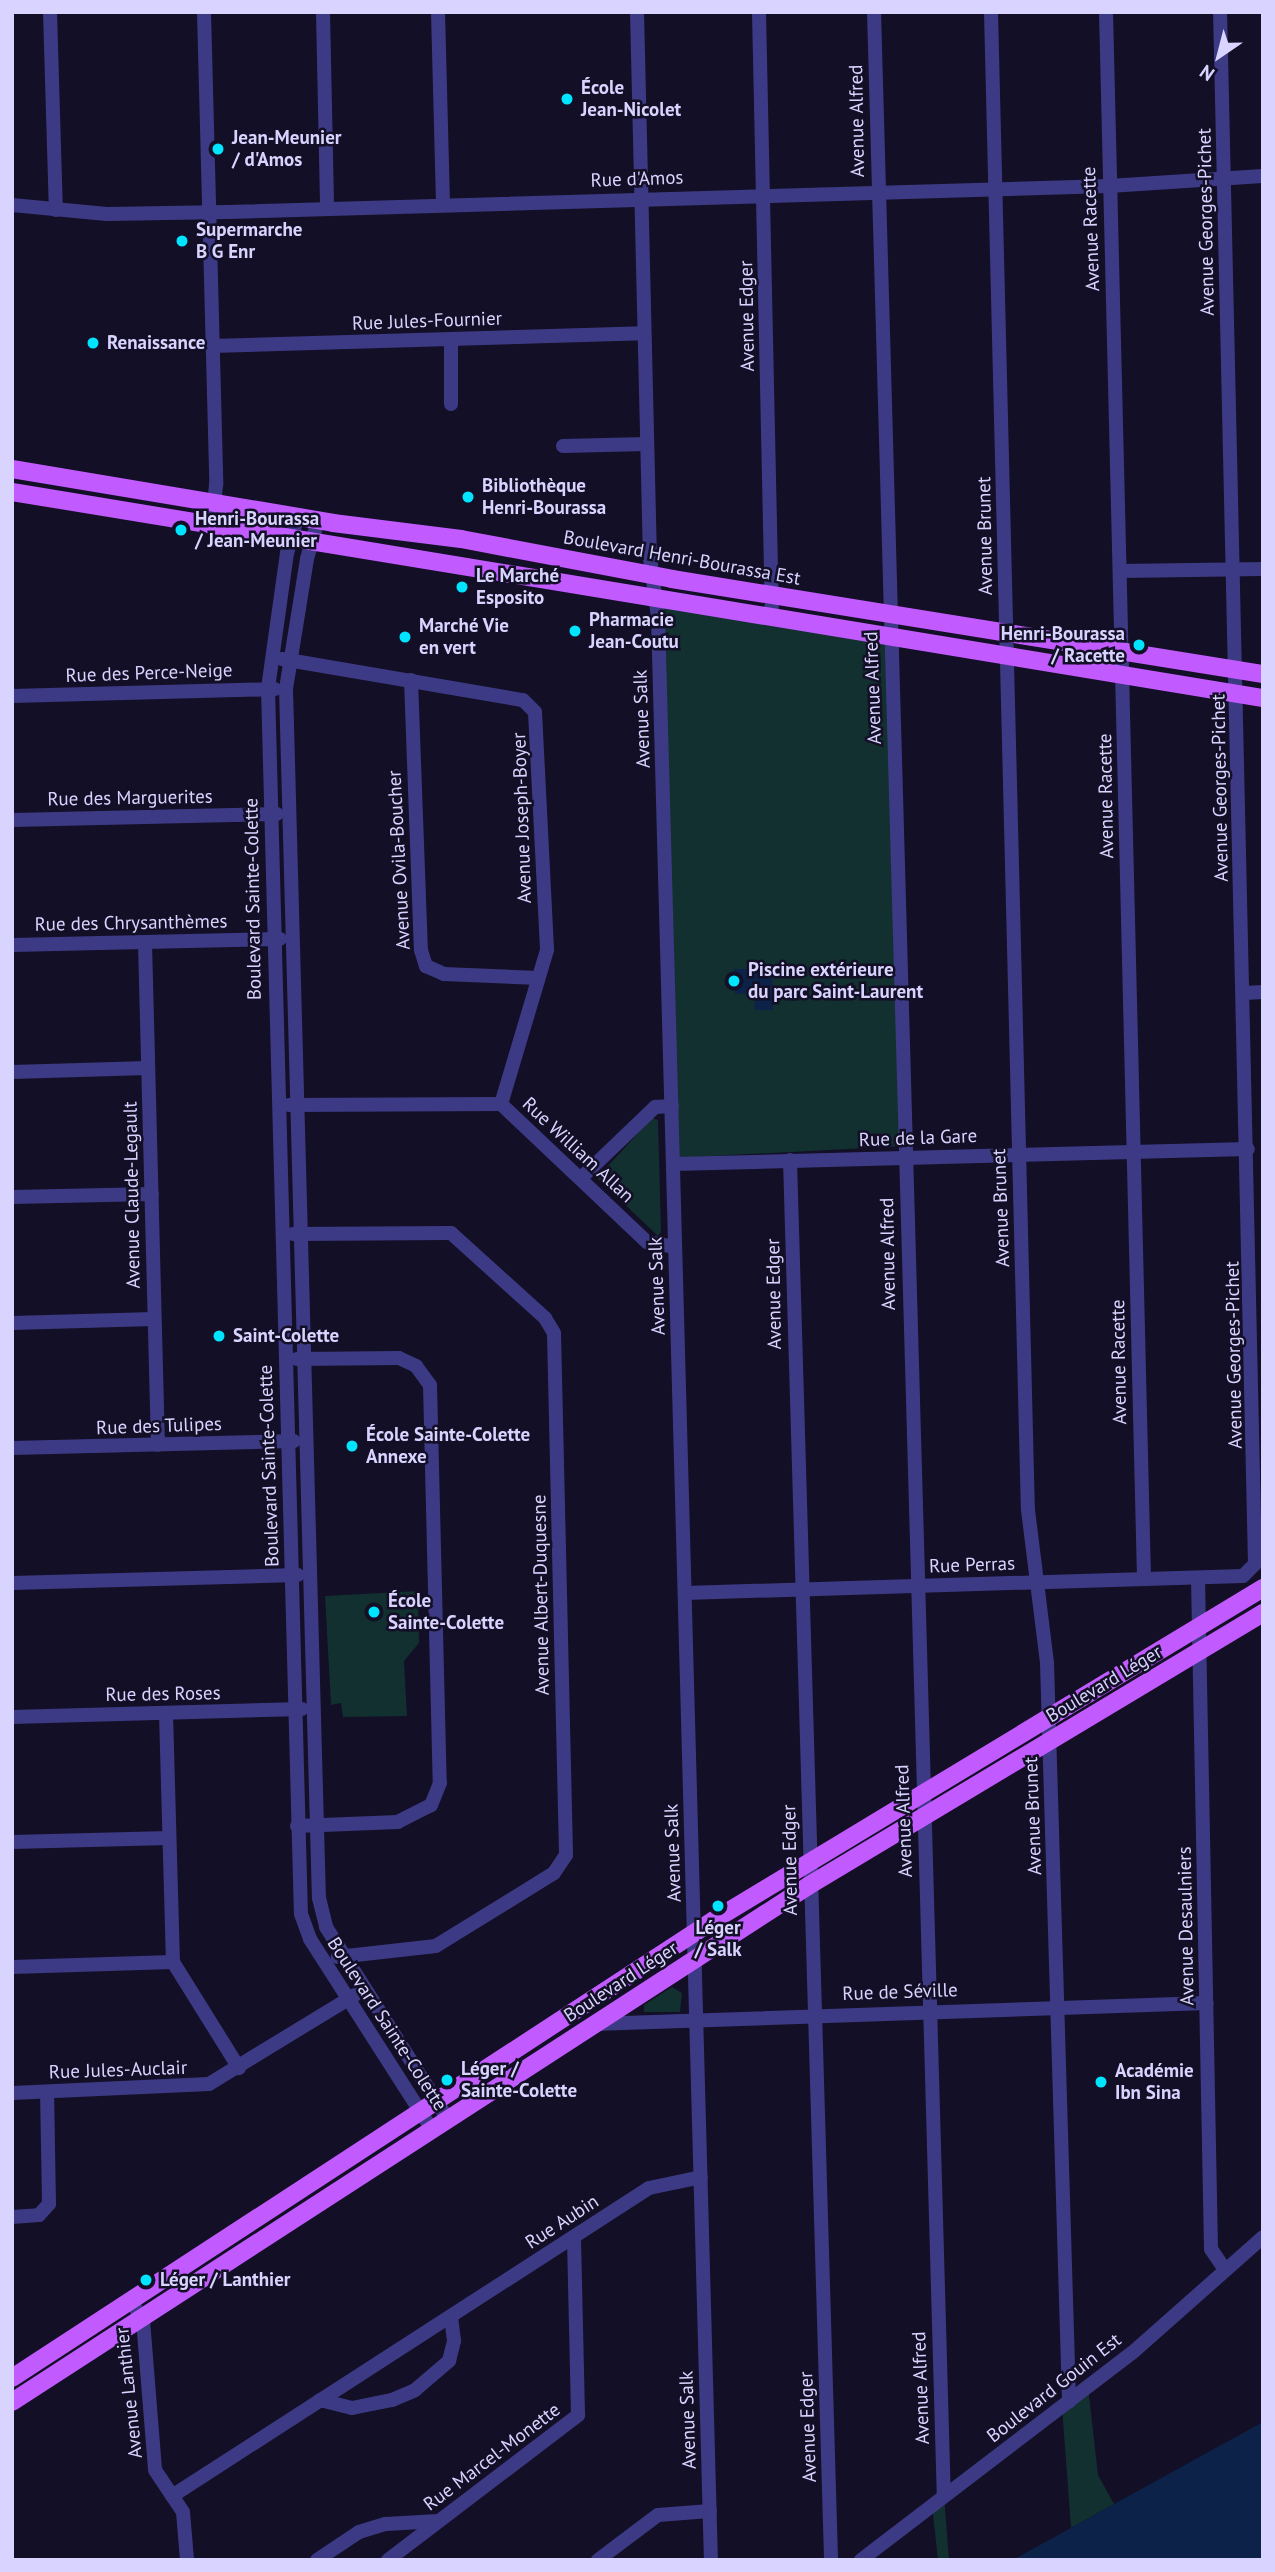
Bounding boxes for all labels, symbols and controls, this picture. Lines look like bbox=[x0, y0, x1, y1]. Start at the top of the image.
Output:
north arrow bbox=[1184, 21, 1254, 91]
text: N bbox=[1195, 60, 1219, 87]
street label: Avenue Alfred bbox=[845, 64, 869, 178]
place label: École Jean-Nicolet bbox=[581, 77, 681, 121]
marker: École Jean-Nicolet bbox=[559, 91, 575, 107]
place label: Jean-Meunier / d'Amos bbox=[232, 127, 341, 171]
street label: Avenue Georges-Pichet bbox=[1193, 128, 1219, 316]
marker: Jean-Meunier / d'Amos bbox=[210, 141, 226, 157]
street label: Rue d'Amos bbox=[590, 166, 684, 192]
street label: Avenue Racette bbox=[1077, 166, 1105, 292]
place label: Supermarche B G Enr bbox=[196, 219, 302, 263]
marker: Supermarche B G Enr bbox=[174, 233, 190, 249]
street label: Avenue Edger bbox=[735, 260, 759, 372]
street label: Rue Jules-Fournier bbox=[352, 307, 502, 335]
place label: Renaissance bbox=[107, 332, 205, 354]
marker: Renaissance bbox=[85, 335, 101, 351]
place label: Bibliothèque Henri-Bourassa bbox=[482, 475, 606, 519]
street label: Avenue Brunet bbox=[973, 476, 997, 596]
marker: Bibliothèque Henri-Bourassa bbox=[460, 489, 476, 505]
place label: Henri-Bourassa / Jean-Meunier bbox=[195, 508, 319, 552]
marker: Henri-Bourassa / Jean-Meunier bbox=[173, 522, 189, 538]
street label: Boulevard Henri-Bourassa Est bbox=[562, 526, 802, 590]
place label: Le Marché Esposito bbox=[476, 565, 559, 609]
marker: Le Marché Esposito bbox=[454, 579, 470, 595]
place label: Pharmacie Jean-Coutu bbox=[589, 609, 679, 653]
place label: Marché Vie en vert bbox=[419, 615, 510, 659]
marker: Pharmacie Jean-Coutu bbox=[567, 623, 583, 639]
place label: Henri-Bourassa / Racette bbox=[1001, 623, 1125, 667]
marker: Marché Vie en vert bbox=[397, 629, 413, 645]
street label: Avenue Alfred bbox=[860, 631, 886, 745]
marker: Henri-Bourassa / Racette bbox=[1131, 637, 1147, 653]
street label: Rue des Perce-Neige bbox=[65, 659, 233, 687]
street label: Avenue Salk bbox=[629, 669, 655, 769]
street label: Avenue Georges-Pichet bbox=[1207, 694, 1233, 882]
street label: Avenue Joseph-Boyer bbox=[508, 732, 536, 904]
street label: Avenue Racette bbox=[1094, 733, 1118, 859]
street label: Avenue Ovila-Boucher bbox=[383, 770, 415, 950]
street label: Rue des Marguerites bbox=[47, 785, 213, 811]
street label: Boulevard Sainte-Colette bbox=[240, 798, 266, 1000]
street label: Rue des Chrysanthèmes bbox=[34, 910, 228, 936]
place label: Piscine extérieure du parc Saint-Laurent bbox=[748, 959, 924, 1003]
marker: Piscine extérieure du parc Saint-Laurent bbox=[726, 973, 742, 989]
street label: Rue William Allan bbox=[517, 1092, 639, 1208]
street label: Avenue Claude-Legault bbox=[119, 1101, 145, 1289]
street label: Rue de la Gare bbox=[859, 1125, 977, 1151]
street label: Avenue Brunet bbox=[988, 1148, 1014, 1268]
street label: Avenue Alfred bbox=[876, 1197, 900, 1311]
street label: Avenue Salk bbox=[644, 1236, 670, 1336]
street label: Avenue Edger bbox=[762, 1238, 786, 1350]
street label: Avenue Georges-Pichet bbox=[1221, 1261, 1247, 1449]
street label: Avenue Racette bbox=[1107, 1299, 1131, 1425]
place label: Saint-Colette bbox=[233, 1325, 339, 1347]
marker: Saint-Colette bbox=[211, 1328, 227, 1344]
street label: Boulevard Sainte-Colette bbox=[254, 1365, 284, 1567]
street label: Rue des Tulipes bbox=[95, 1412, 223, 1440]
place label: École Sainte-Colette Annexe bbox=[366, 1424, 530, 1468]
marker: École Sainte-Colette Annexe bbox=[344, 1438, 360, 1454]
street label: Avenue Albert-Duquesne bbox=[528, 1494, 554, 1696]
street label: Rue Perras bbox=[929, 1552, 1015, 1578]
place label: École Sainte-Colette bbox=[388, 1590, 504, 1634]
marker: École Sainte-Colette bbox=[366, 1604, 382, 1620]
street label: Boulevard Léger bbox=[1042, 1640, 1166, 1728]
street label: Rue des Roses bbox=[105, 1682, 221, 1706]
street label: Avenue Brunet bbox=[1020, 1756, 1046, 1876]
street label: Avenue Alfred bbox=[891, 1764, 917, 1878]
street label: Avenue Salk bbox=[660, 1803, 686, 1903]
street label: Avenue Edger bbox=[778, 1804, 802, 1916]
street label: Avenue Desaulniers bbox=[1173, 1846, 1199, 2006]
marker: Léger / Salk bbox=[710, 1898, 726, 1914]
place label: Léger / Salk bbox=[695, 1917, 741, 1961]
street label: Boulevard Sainte-Colette bbox=[322, 1933, 452, 2115]
street label: Boulevard Léger bbox=[560, 1937, 682, 2027]
street label: Rue de Séville bbox=[842, 1979, 958, 2005]
street label: Rue Jules-Auclair bbox=[48, 2056, 188, 2084]
place label: Léger / Sainte-Colette bbox=[461, 2058, 577, 2102]
place label: Académie Ibn Sina bbox=[1115, 2060, 1194, 2104]
marker: Léger / Sainte-Colette bbox=[439, 2072, 455, 2088]
marker: Académie Ibn Sina bbox=[1093, 2074, 1109, 2090]
street label: Rue Aubin bbox=[521, 2190, 603, 2254]
place label: Léger / Lanthier bbox=[160, 2269, 290, 2291]
marker: Léger / Lanthier bbox=[138, 2272, 154, 2288]
street label: Avenue Lanthier bbox=[111, 2326, 147, 2460]
street label: Boulevard Gouin Est bbox=[982, 2329, 1126, 2447]
street label: Avenue Alfred bbox=[908, 2331, 934, 2445]
street label: Avenue Salk bbox=[675, 2370, 701, 2470]
street label: Avenue Edger bbox=[795, 2371, 821, 2483]
street label: Rue Marcel-Monette bbox=[419, 2398, 565, 2516]

